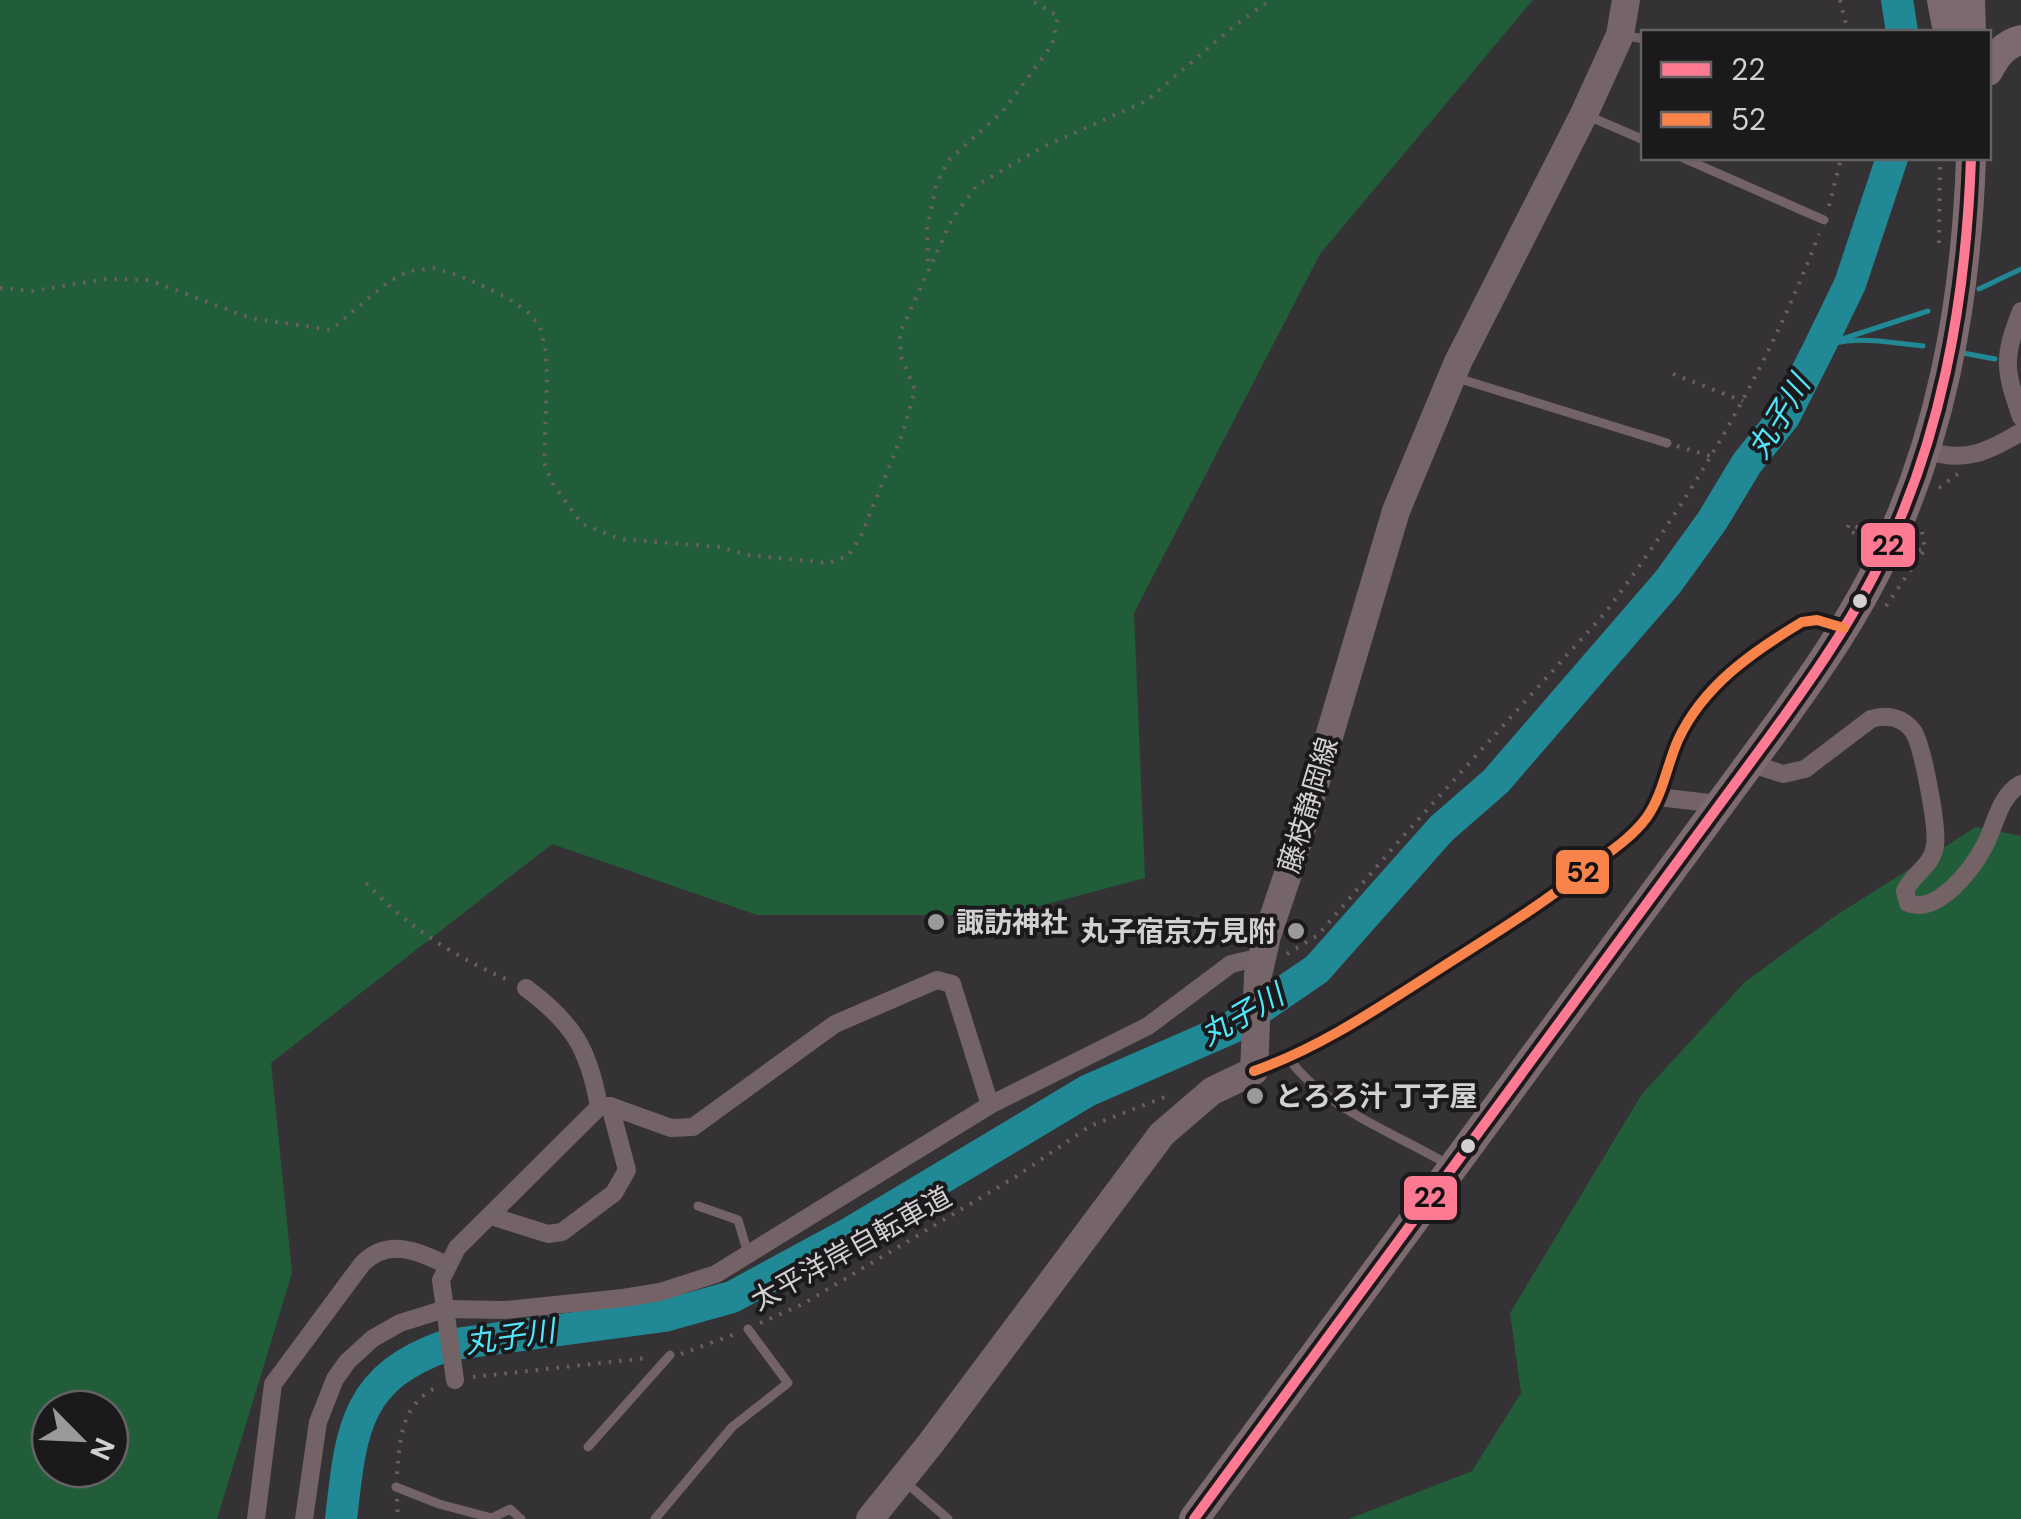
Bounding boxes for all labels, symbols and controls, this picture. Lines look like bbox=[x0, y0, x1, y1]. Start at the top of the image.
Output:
legend bbox=[1641, 30, 1991, 160]
text: 22 bbox=[1731, 50, 1766, 89]
text: 52 bbox=[1731, 100, 1766, 139]
water label: 丸子川 bbox=[1739, 366, 1820, 465]
line badge: 22 bbox=[1859, 521, 1917, 569]
text: 22 bbox=[1872, 527, 1904, 564]
unlabelled marker bbox=[1850, 591, 1870, 611]
street label: 藤枝静岡線 bbox=[1270, 733, 1347, 878]
line badge: 52 bbox=[1554, 848, 1611, 896]
text: 52 bbox=[1566, 854, 1600, 891]
place label: 諏訪神社 bbox=[956, 904, 1068, 941]
marker: 諏訪神社 bbox=[925, 911, 947, 933]
place label: 丸子宿京方見附 bbox=[1080, 913, 1276, 950]
marker: 丸子宿京方見附 bbox=[1285, 920, 1307, 942]
water label: 丸子川 bbox=[1193, 974, 1293, 1054]
place label: とろろ汁 丁子屋 bbox=[1275, 1078, 1478, 1115]
marker: とろろ汁 丁子屋 bbox=[1244, 1085, 1266, 1107]
unlabelled marker bbox=[1458, 1136, 1478, 1156]
line badge: 22 bbox=[1402, 1174, 1459, 1222]
street label: 太平洋岸自転車道 bbox=[744, 1178, 958, 1319]
text: 22 bbox=[1414, 1179, 1446, 1216]
water label: 丸子川 bbox=[463, 1311, 560, 1362]
north arrow bbox=[30, 1389, 130, 1489]
text: N bbox=[81, 1432, 123, 1466]

